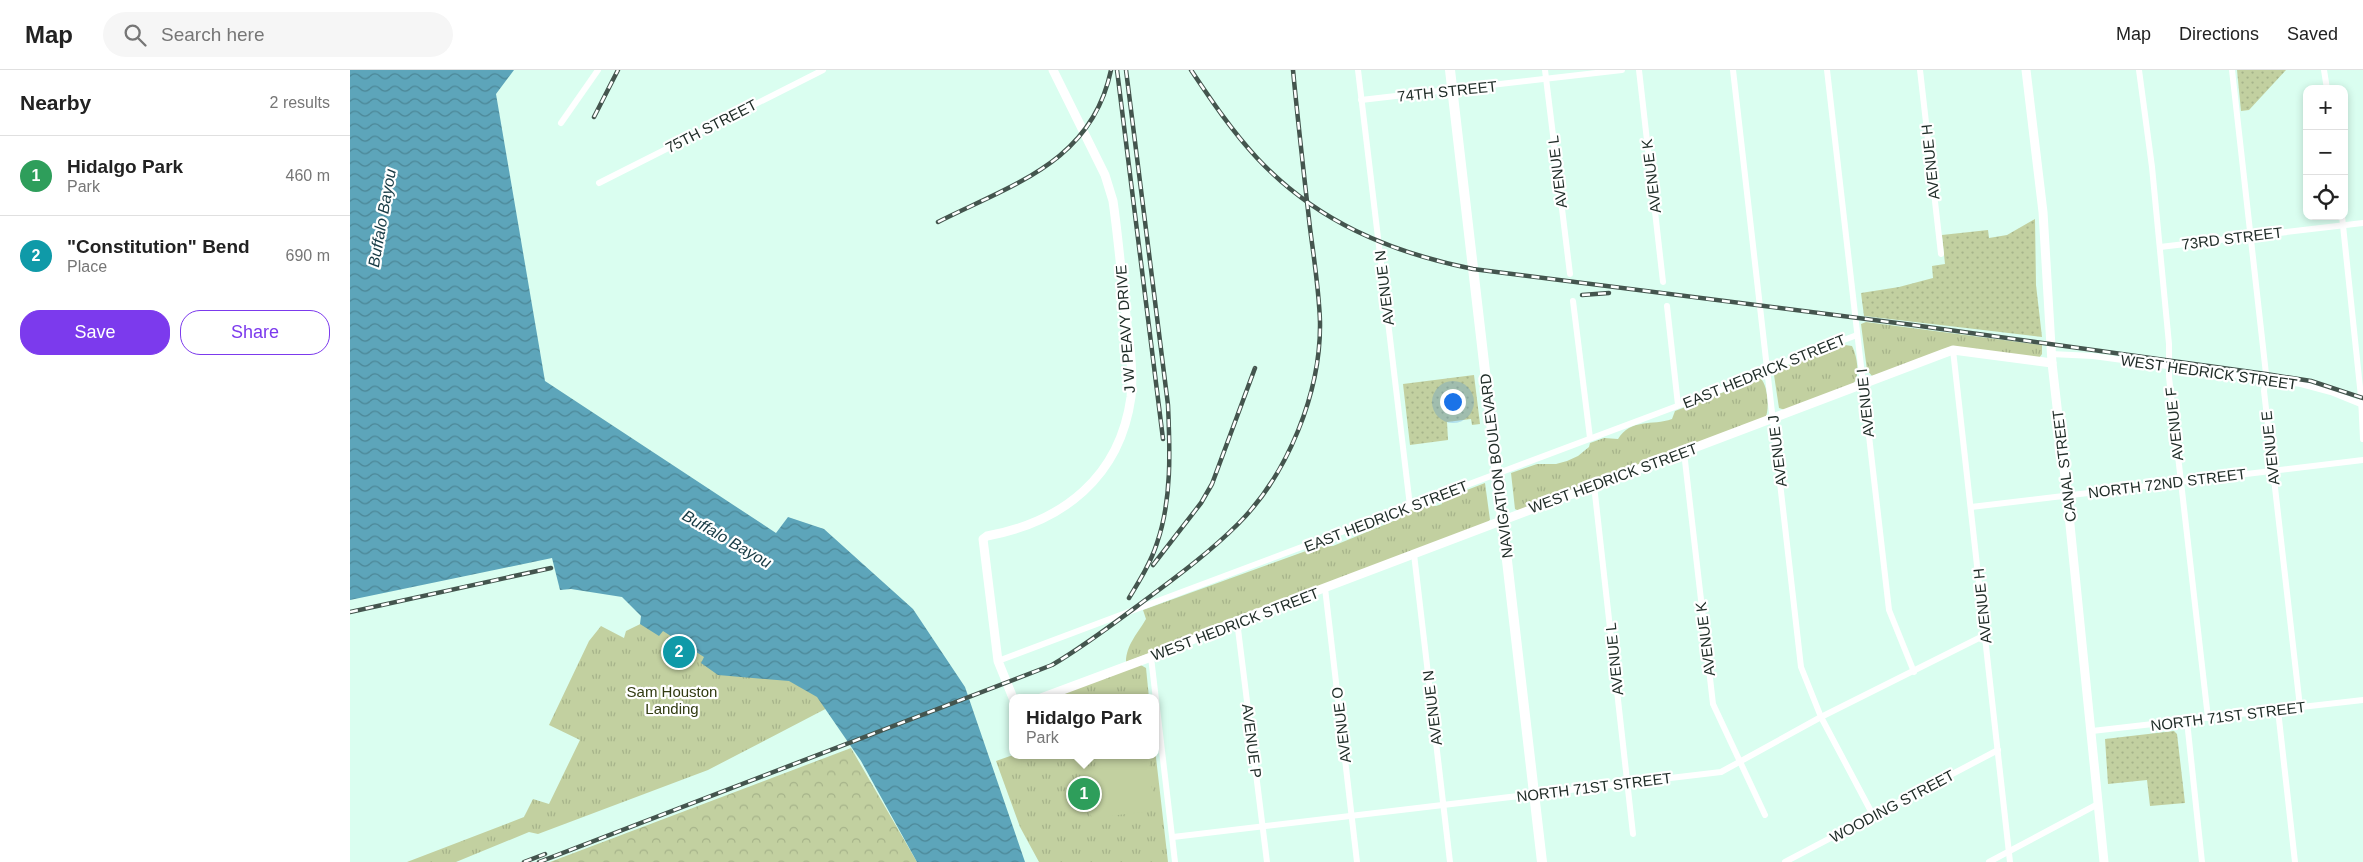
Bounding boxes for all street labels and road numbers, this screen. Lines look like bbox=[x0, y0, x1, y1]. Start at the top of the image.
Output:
street label: 74TH STREET bbox=[1396, 77, 1498, 105]
street label: 75TH STREET bbox=[663, 96, 759, 156]
street label: AVENUE H bbox=[1918, 124, 1942, 200]
street label: AVENUE L bbox=[1544, 135, 1570, 209]
street label: AVENUE K bbox=[1638, 138, 1664, 214]
street label: 73RD STREET bbox=[2180, 223, 2284, 253]
street label: AVENUE N bbox=[1371, 249, 1397, 327]
street label: J W PEAVY DRIVE bbox=[1112, 264, 1138, 394]
street label: EAST HEDRICK STREET bbox=[1680, 331, 1848, 411]
street label: WEST HEDRICK STREET bbox=[2120, 351, 2298, 393]
street label: AVENUE I bbox=[1853, 368, 1877, 438]
street label: NAVIGATION BOULEVARD bbox=[1476, 373, 1516, 559]
street label: AVENUE F bbox=[2162, 386, 2186, 462]
street label: CANAL STREET bbox=[2049, 409, 2079, 523]
street label: AVENUE E bbox=[2258, 410, 2282, 486]
street label: AVENUE J bbox=[1764, 414, 1790, 488]
street label: WEST HEDRICK STREET bbox=[1526, 440, 1700, 516]
street label: NORTH 72ND STREET bbox=[2087, 465, 2247, 501]
street label: EAST HEDRICK STREET bbox=[1302, 477, 1470, 555]
street label: AVENUE H bbox=[1970, 568, 1994, 644]
street label: WEST HEDRICK STREET bbox=[1149, 584, 1321, 664]
street label: AVENUE K bbox=[1692, 601, 1718, 677]
street label: AVENUE L bbox=[1602, 622, 1626, 696]
street label: AVENUE N bbox=[1419, 669, 1445, 747]
street label: AVENUE O bbox=[1328, 686, 1354, 764]
street label: NORTH 71ST STREET bbox=[2149, 698, 2307, 734]
street label: AVENUE P bbox=[1239, 703, 1265, 779]
street label: WOODING STREET bbox=[1827, 766, 1957, 846]
street label: NORTH 71ST STREET bbox=[1515, 769, 1673, 805]

